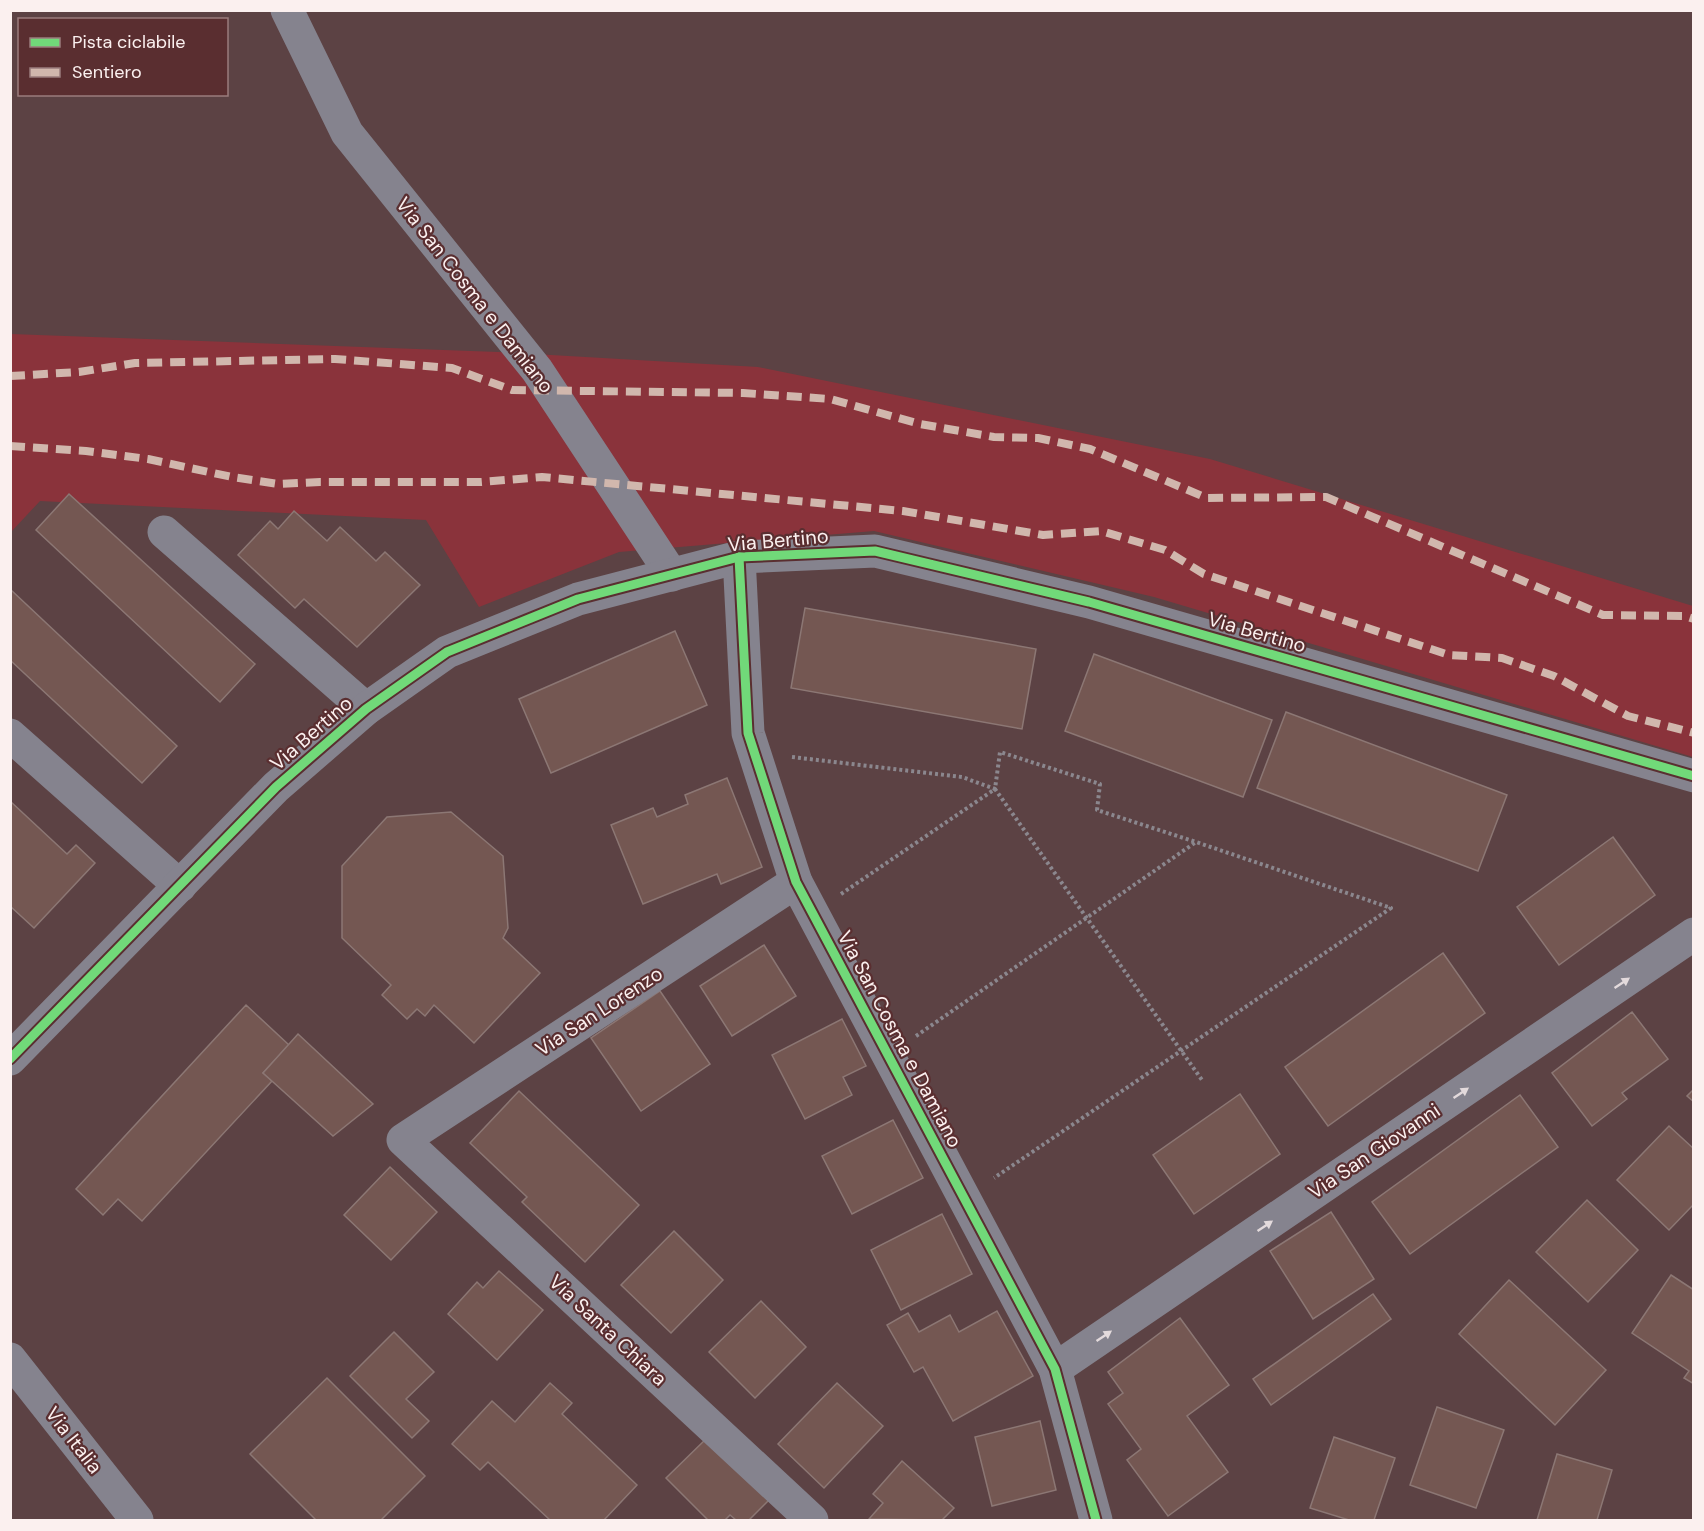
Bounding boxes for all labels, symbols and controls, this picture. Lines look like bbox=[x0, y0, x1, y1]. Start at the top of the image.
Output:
legend bbox=[18, 18, 228, 96]
text: Pista ciclabile bbox=[72, 30, 186, 54]
text: Sentiero bbox=[72, 60, 142, 84]
street label: Via San Cosma e Damiano bbox=[390, 192, 560, 398]
street label: Via Bertino bbox=[726, 523, 830, 557]
street label: Via Bertino bbox=[1205, 606, 1309, 658]
street label: Via Bertino bbox=[264, 690, 358, 776]
street label: Via San Cosma e Damiano bbox=[832, 926, 968, 1152]
street label: Via San Lorenzo bbox=[530, 960, 668, 1062]
one-way arrow bbox=[1613, 977, 1629, 989]
one-way arrow bbox=[1452, 1087, 1469, 1098]
street label: Via San Giovanni bbox=[1303, 1097, 1445, 1205]
one-way arrow bbox=[1256, 1220, 1272, 1232]
street label: Via Santa Chiara bbox=[543, 1269, 673, 1391]
one-way arrow bbox=[1095, 1330, 1111, 1342]
street label: Via Italia bbox=[40, 1401, 108, 1479]

